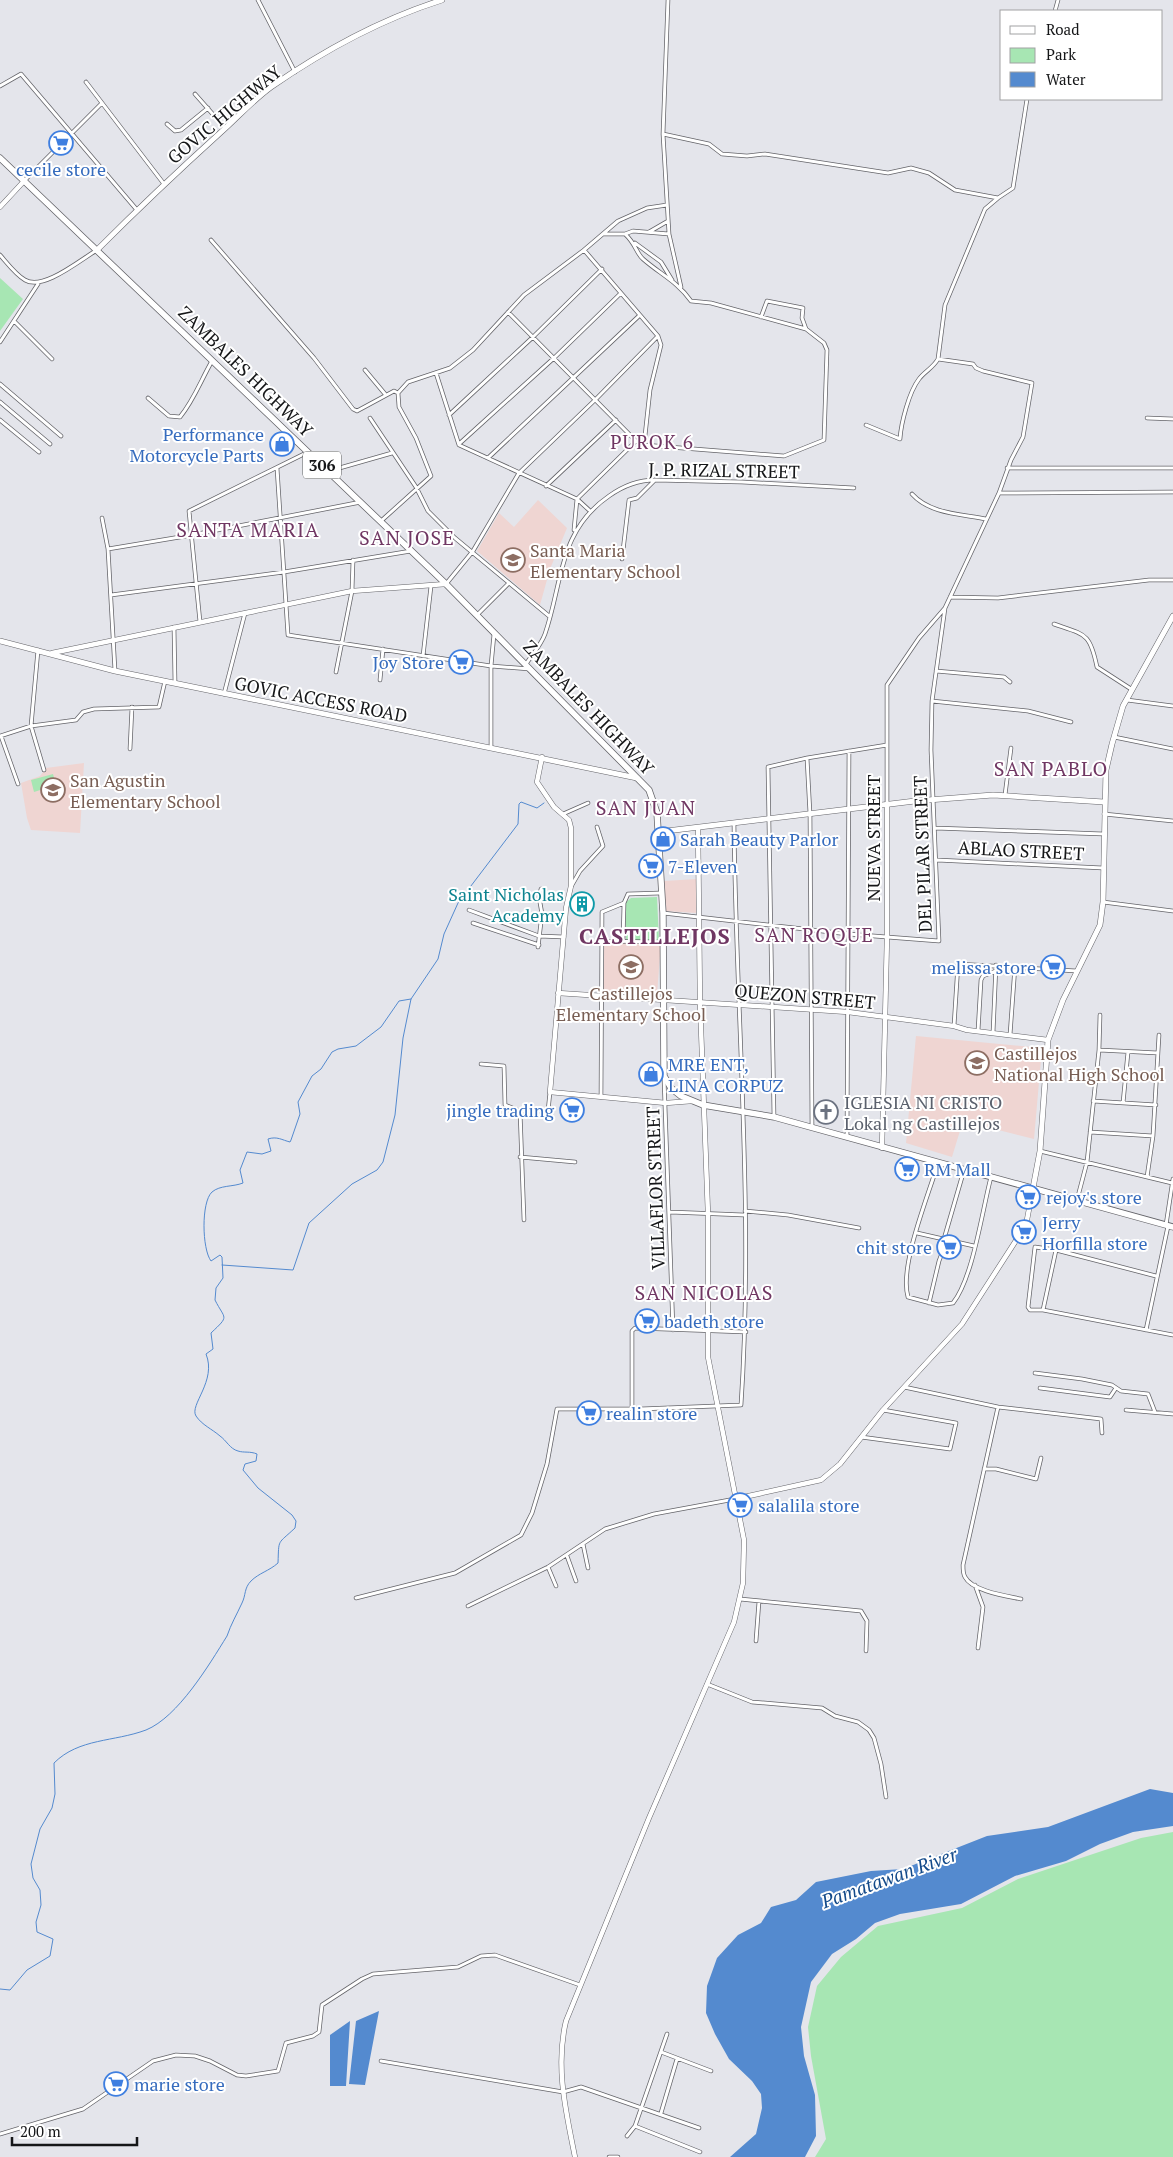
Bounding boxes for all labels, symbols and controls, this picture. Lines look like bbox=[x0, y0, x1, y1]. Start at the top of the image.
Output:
legend bbox=[1000, 10, 1163, 100]
text: Road bbox=[1046, 19, 1079, 39]
text: Park bbox=[1046, 44, 1076, 64]
street label: GOVIC HIGHWAY bbox=[162, 59, 286, 169]
text: Water bbox=[1046, 69, 1086, 89]
supermarket icon: cecile store bbox=[48, 130, 74, 156]
place label: cecile store bbox=[16, 157, 106, 181]
street label: ZAMBALES HIGHWAY bbox=[173, 300, 319, 442]
place label: Performance Motorcycle Parts bbox=[130, 422, 264, 467]
district label: PUROK 6 bbox=[610, 429, 694, 454]
shop icon: Performance Motorcycle Parts bbox=[269, 431, 295, 457]
road number: 306 bbox=[303, 452, 341, 478]
street label: J. P. RIZAL STREET bbox=[648, 457, 800, 483]
district label: SANTA MARIA bbox=[176, 516, 320, 543]
district label: SAN JOSE bbox=[359, 524, 455, 551]
place label: Santa Maria Elementary School bbox=[530, 538, 681, 583]
school or university icon: Santa Maria Elementary School bbox=[500, 547, 526, 573]
street label: ZAMBALES HIGHWAY bbox=[518, 634, 660, 780]
supermarket icon: Joy Store bbox=[448, 649, 474, 675]
place label: Joy Store bbox=[373, 650, 444, 674]
street label: GOVIC ACCESS ROAD bbox=[232, 670, 410, 728]
district label: SAN PABLO bbox=[994, 755, 1108, 782]
place label: San Agustin Elementary School bbox=[70, 768, 221, 813]
street label: NUEVA STREET bbox=[861, 775, 885, 901]
street label: DEL PILAR STREET bbox=[907, 775, 937, 933]
school or university icon: San Agustin Elementary School bbox=[40, 777, 66, 803]
district label: SAN JUAN bbox=[596, 794, 696, 821]
shop icon: Sarah Beauty Parlor bbox=[650, 826, 676, 852]
place label: Sarah Beauty Parlor bbox=[680, 827, 838, 851]
street label: ABLAO STREET bbox=[957, 835, 1085, 865]
supermarket icon: 7-Eleven bbox=[638, 853, 664, 879]
place label: 7-Eleven bbox=[668, 854, 738, 878]
place label: Saint Nicholas Academy bbox=[448, 882, 565, 927]
building icon: Saint Nicholas Academy bbox=[569, 891, 595, 917]
district label: CASTILLEJOS bbox=[579, 921, 731, 950]
district label: SAN ROQUE bbox=[754, 921, 874, 948]
school or university icon: Castillejos Elementary School bbox=[618, 954, 644, 980]
supermarket icon: melissa store bbox=[1040, 954, 1066, 980]
place label: melissa store bbox=[931, 955, 1036, 979]
street label: QUEZON STREET bbox=[733, 978, 877, 1014]
place label: Castillejos Elementary School bbox=[556, 981, 706, 1026]
place label: Castillejos National High School bbox=[994, 1041, 1165, 1086]
school or university icon: Castillejos National High School bbox=[964, 1050, 990, 1076]
place label: MRE ENT, LINA CORPUZ bbox=[668, 1052, 783, 1097]
shop icon: MRE ENT, LINA CORPUZ bbox=[638, 1061, 664, 1087]
place label: IGLESIA NI CRISTO Lokal ng Castillejos bbox=[844, 1090, 1002, 1135]
supermarket icon: jingle trading bbox=[559, 1097, 585, 1123]
place label: jingle trading bbox=[446, 1098, 555, 1122]
church icon: IGLESIA NI CRISTO Lokal ng Castillejos bbox=[813, 1099, 839, 1125]
street label: VILLAFLOR STREET bbox=[640, 1106, 670, 1270]
supermarket icon: RM Mall bbox=[894, 1156, 920, 1182]
place label: RM Mall bbox=[924, 1157, 991, 1181]
supermarket icon: rejoy's store bbox=[1015, 1184, 1041, 1210]
place label: rejoy's store bbox=[1046, 1185, 1142, 1209]
place label: Jerry Horfilla store bbox=[1042, 1210, 1147, 1255]
supermarket icon: Jerry Horfilla store bbox=[1011, 1219, 1037, 1245]
supermarket icon: chit store bbox=[936, 1234, 962, 1260]
place label: chit store bbox=[856, 1235, 932, 1259]
district label: SAN NICOLAS bbox=[634, 1279, 774, 1306]
supermarket icon: badeth store bbox=[634, 1308, 660, 1334]
place label: badeth store bbox=[664, 1309, 764, 1333]
supermarket icon: realin store bbox=[576, 1400, 602, 1426]
place label: realin store bbox=[606, 1401, 697, 1425]
supermarket icon: salalila store bbox=[727, 1492, 753, 1518]
place label: salalila store bbox=[758, 1493, 860, 1517]
water label: Pamatawan River bbox=[817, 1841, 961, 1913]
supermarket icon: marie store bbox=[103, 2071, 129, 2097]
place label: marie store bbox=[134, 2072, 225, 2096]
scale bar bbox=[12, 2114, 138, 2146]
text: 200 m bbox=[20, 2121, 61, 2141]

